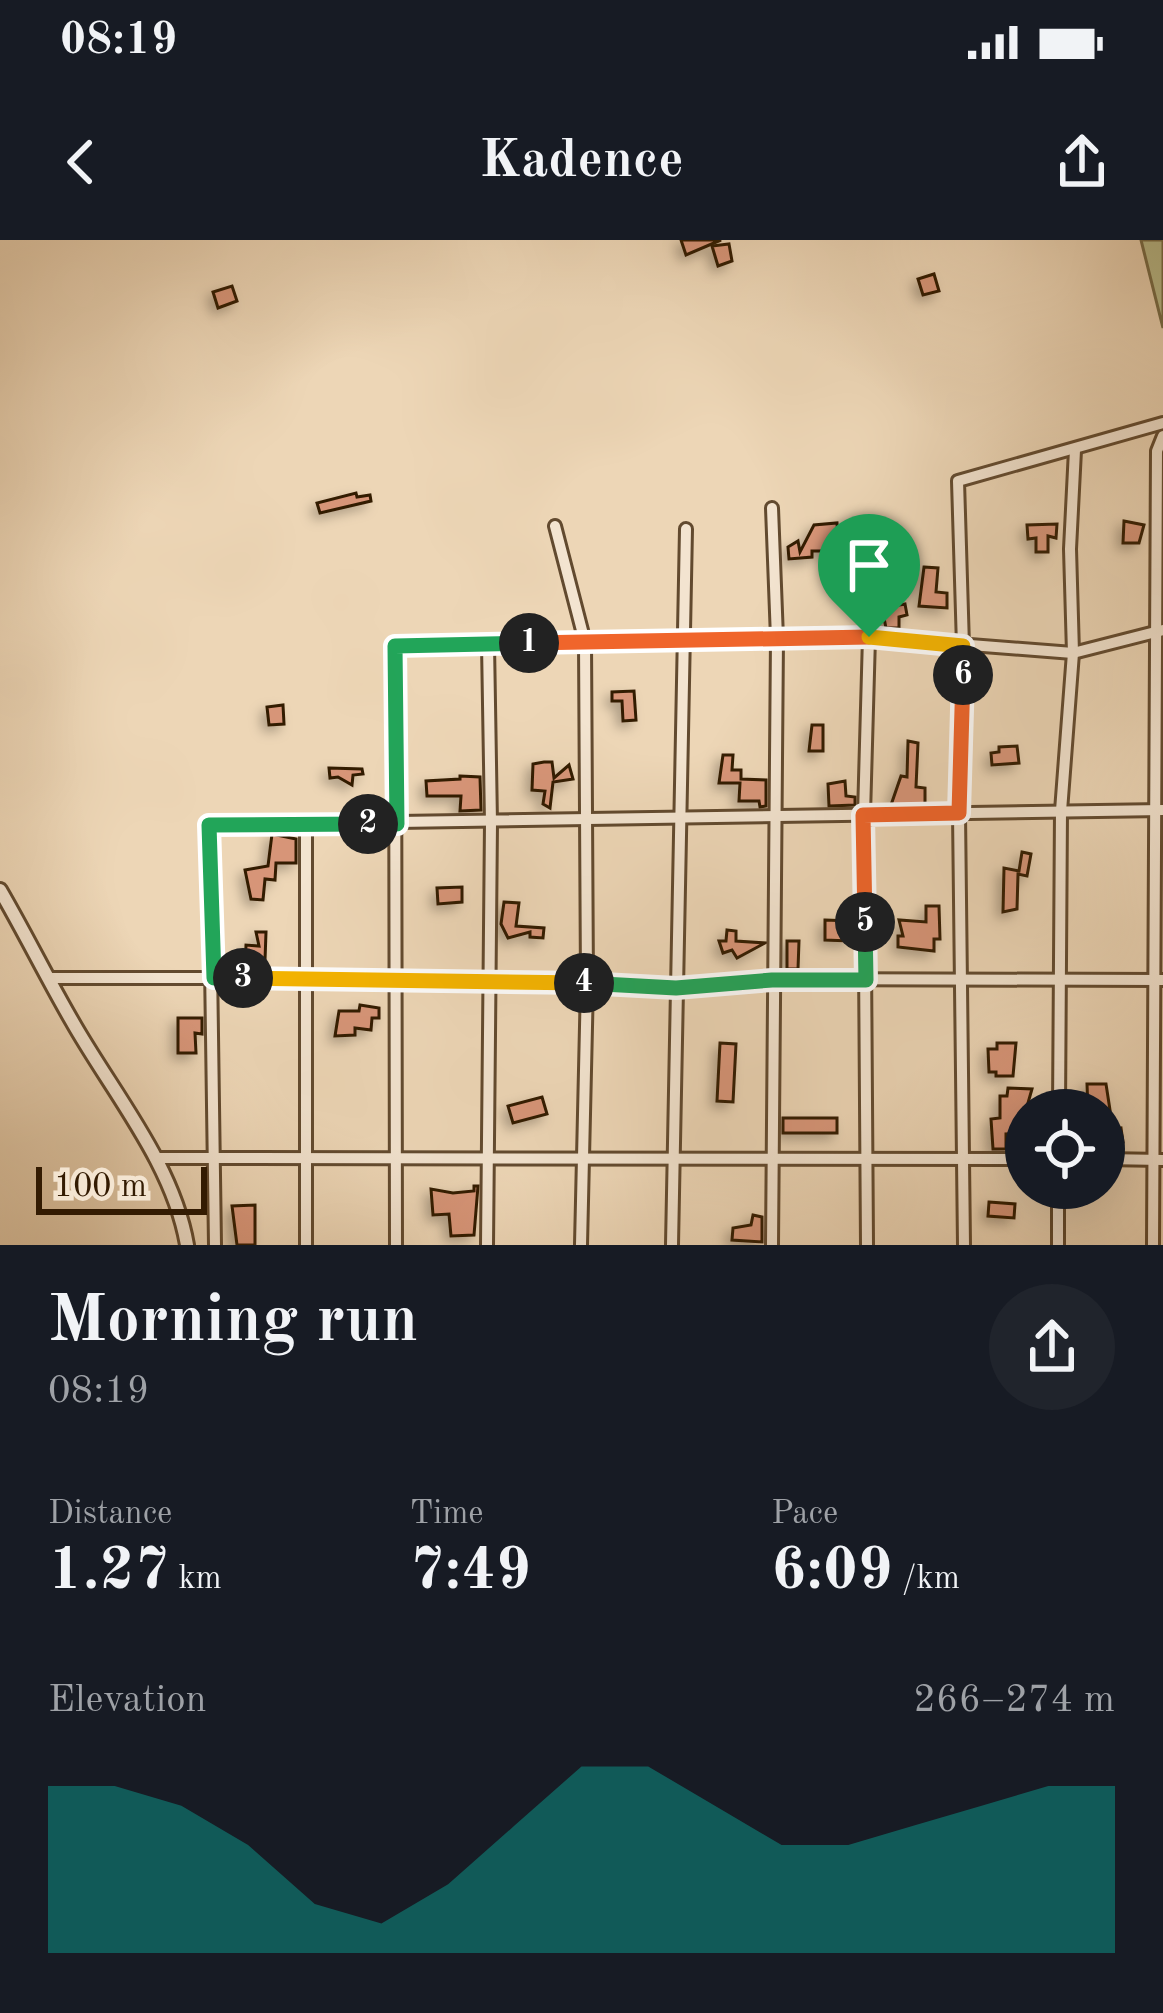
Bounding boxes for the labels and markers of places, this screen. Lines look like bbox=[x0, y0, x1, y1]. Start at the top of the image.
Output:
pin bbox=[818, 514, 920, 637]
pin: 1 bbox=[499, 613, 559, 673]
pin: 6 bbox=[933, 645, 993, 705]
pin: 2 bbox=[338, 794, 398, 854]
pin: 5 bbox=[835, 892, 895, 952]
pin: 3 bbox=[213, 948, 273, 1008]
pin: 4 bbox=[554, 953, 614, 1013]

